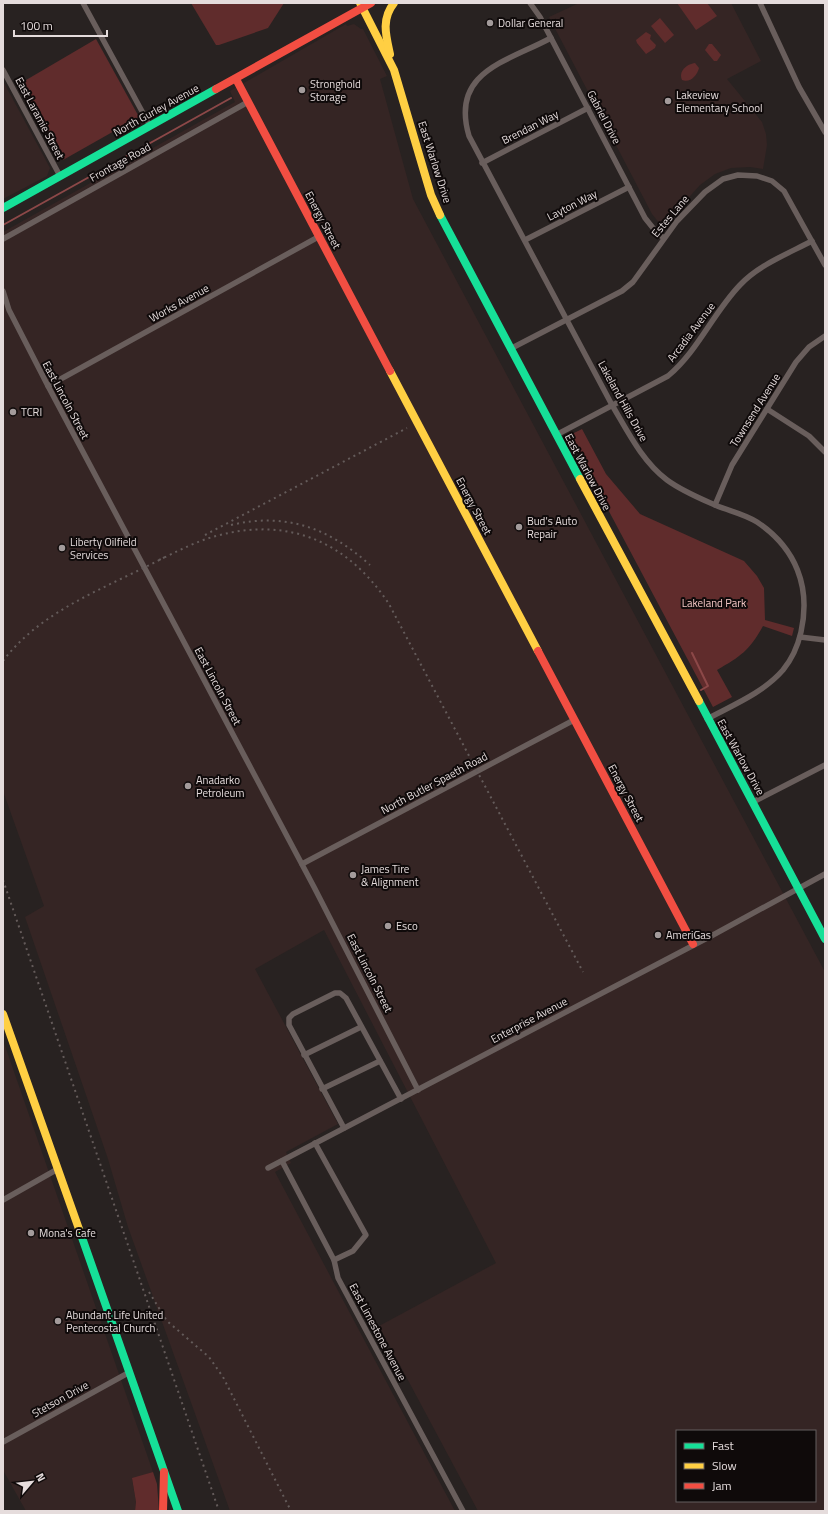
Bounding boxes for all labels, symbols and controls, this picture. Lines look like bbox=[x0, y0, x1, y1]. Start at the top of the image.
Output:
scale bar bbox=[14, 12, 107, 38]
place label: Dollar General bbox=[498, 15, 563, 31]
text: 100 m bbox=[20, 16, 53, 35]
marker: Dollar General bbox=[485, 18, 495, 28]
street label: East Laramie Street bbox=[12, 74, 68, 162]
place label: Stronghold Storage bbox=[310, 76, 361, 105]
street label: North Gurley Avenue bbox=[110, 80, 202, 140]
marker: Stronghold Storage bbox=[297, 85, 307, 95]
street label: Gabriel Drive bbox=[583, 87, 625, 147]
place label: Lakeview Elementary School bbox=[676, 87, 763, 116]
marker: Lakeview Elementary School bbox=[663, 96, 673, 106]
street label: Brendan Way bbox=[499, 106, 562, 148]
street label: East Warlow Drive bbox=[414, 119, 456, 205]
street label: Frontage Road bbox=[86, 138, 154, 185]
street label: Layton Way bbox=[544, 185, 600, 224]
street label: Energy Street bbox=[301, 188, 345, 252]
street label: Estes Lane bbox=[648, 191, 693, 240]
street label: Works Avenue bbox=[146, 280, 212, 326]
street label: Arcadia Avenue bbox=[663, 298, 719, 365]
street label: East Lincoln Street bbox=[39, 358, 93, 442]
street label: Lakeland Hills Drive bbox=[594, 358, 652, 445]
street label: Townsend Avenue bbox=[726, 370, 784, 450]
place label: TCRI bbox=[21, 404, 42, 420]
marker: TCRI bbox=[8, 407, 18, 417]
street label: East Warlow Drive bbox=[561, 431, 615, 514]
street label: Energy Street bbox=[452, 474, 496, 538]
place label: Bud's Auto Repair bbox=[527, 513, 577, 542]
marker: Bud's Auto Repair bbox=[514, 522, 524, 532]
place label: Liberty Oilfield Services bbox=[70, 534, 137, 563]
marker: Liberty Oilfield Services bbox=[57, 543, 67, 553]
park label: Lakeland Park bbox=[682, 595, 747, 611]
street label: East Lincoln Street bbox=[191, 644, 245, 728]
street label: East Warlow Drive bbox=[713, 716, 769, 798]
street label: North Butler Spaeth Road bbox=[378, 748, 490, 818]
street label: Energy Street bbox=[604, 761, 648, 825]
place label: Anadarko Petroleum bbox=[196, 772, 245, 801]
marker: Anadarko Petroleum bbox=[183, 781, 193, 791]
place label: James Tire & Alignment bbox=[361, 861, 419, 890]
marker: James Tire & Alignment bbox=[348, 870, 358, 880]
place label: Esco bbox=[396, 918, 418, 934]
marker: Esco bbox=[383, 921, 393, 931]
place label: AmeriGas bbox=[666, 927, 711, 943]
marker: AmeriGas bbox=[653, 930, 663, 940]
street label: East Lincoln Street bbox=[343, 931, 397, 1015]
street label: Enterprise Avenue bbox=[488, 993, 571, 1047]
place label: Mona's Cafe bbox=[39, 1225, 96, 1241]
marker: Mona's Cafe bbox=[26, 1228, 36, 1238]
street label: East Limestone Avenue bbox=[345, 1280, 411, 1384]
place label: Abundant Life United Pentecostal Church bbox=[66, 1307, 164, 1336]
marker: Abundant Life United Pentecostal Church bbox=[53, 1316, 63, 1326]
street label: Stetson Drive bbox=[29, 1377, 92, 1421]
legend bbox=[676, 1430, 816, 1502]
text: Fast bbox=[712, 1436, 735, 1455]
text: Slow bbox=[712, 1456, 737, 1475]
north arrow bbox=[12, 1462, 52, 1502]
text: N bbox=[32, 1470, 50, 1484]
text: Jam bbox=[712, 1476, 732, 1495]

